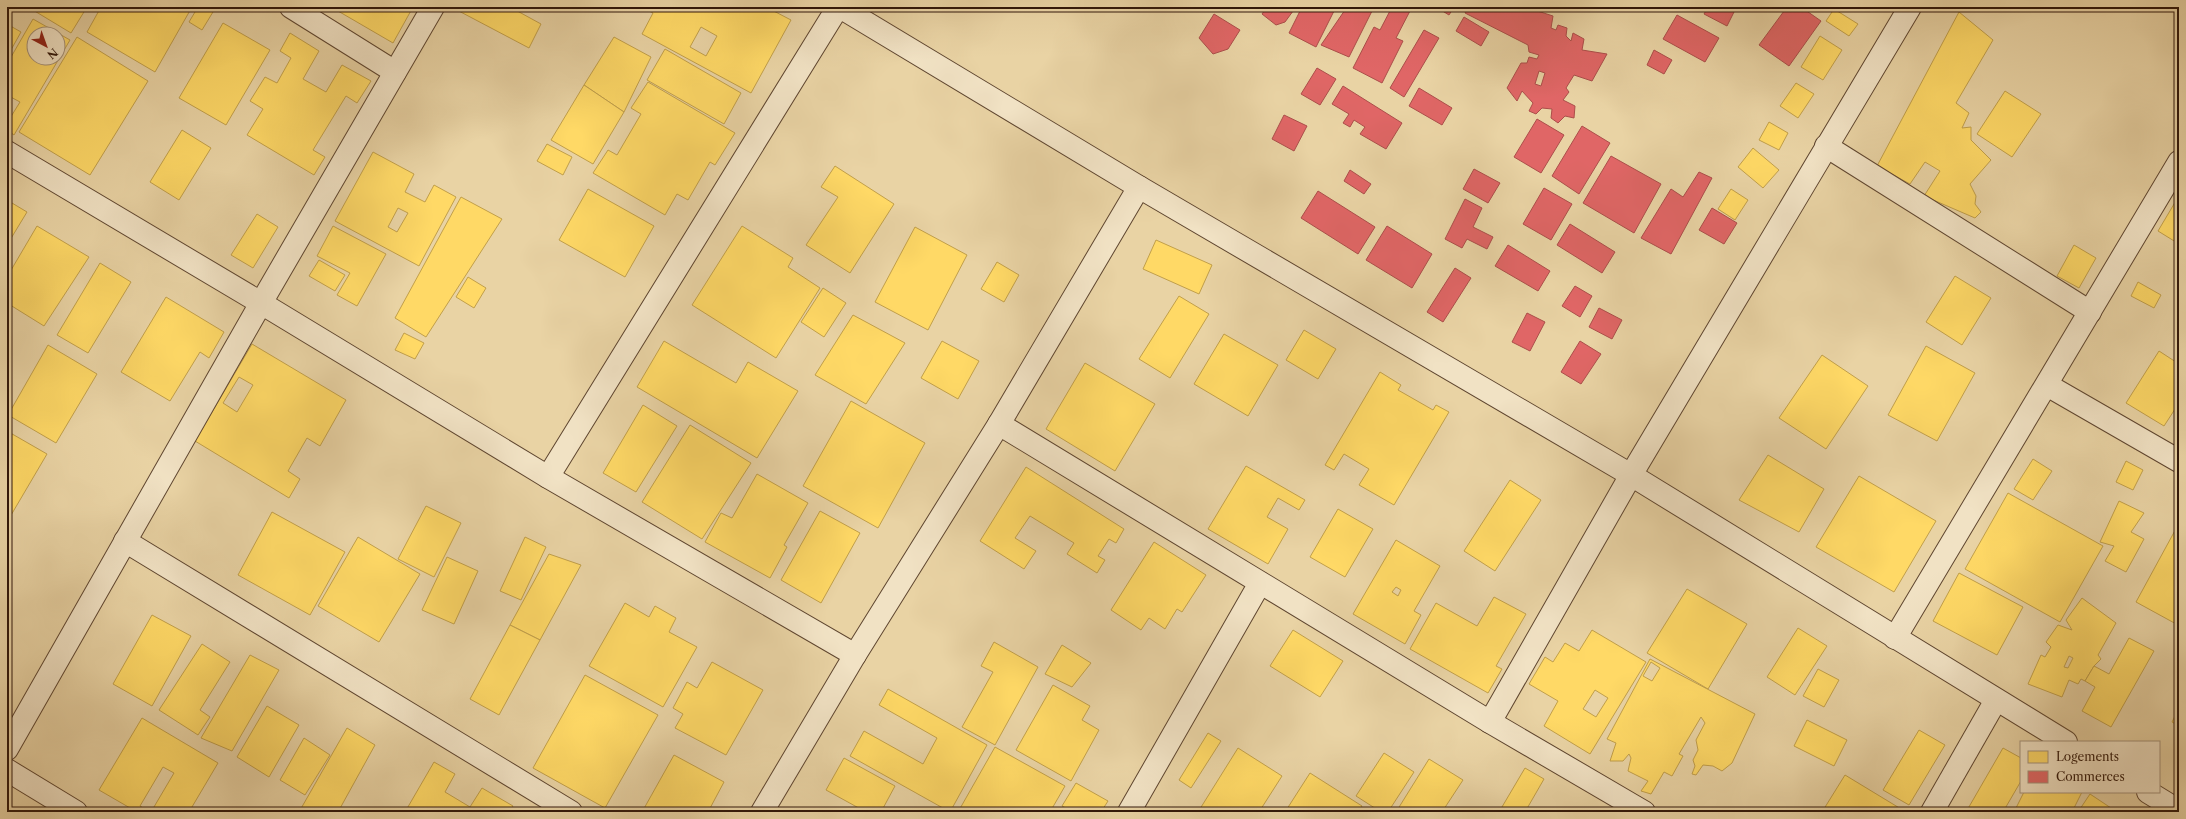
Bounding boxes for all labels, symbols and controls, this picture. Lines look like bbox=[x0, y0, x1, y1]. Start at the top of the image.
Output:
north arrow bbox=[26, 26, 66, 66]
text: N bbox=[44, 45, 61, 62]
legend bbox=[2020, 741, 2160, 793]
text: Logements bbox=[2056, 749, 2119, 764]
text: Commerces bbox=[2056, 769, 2125, 784]

